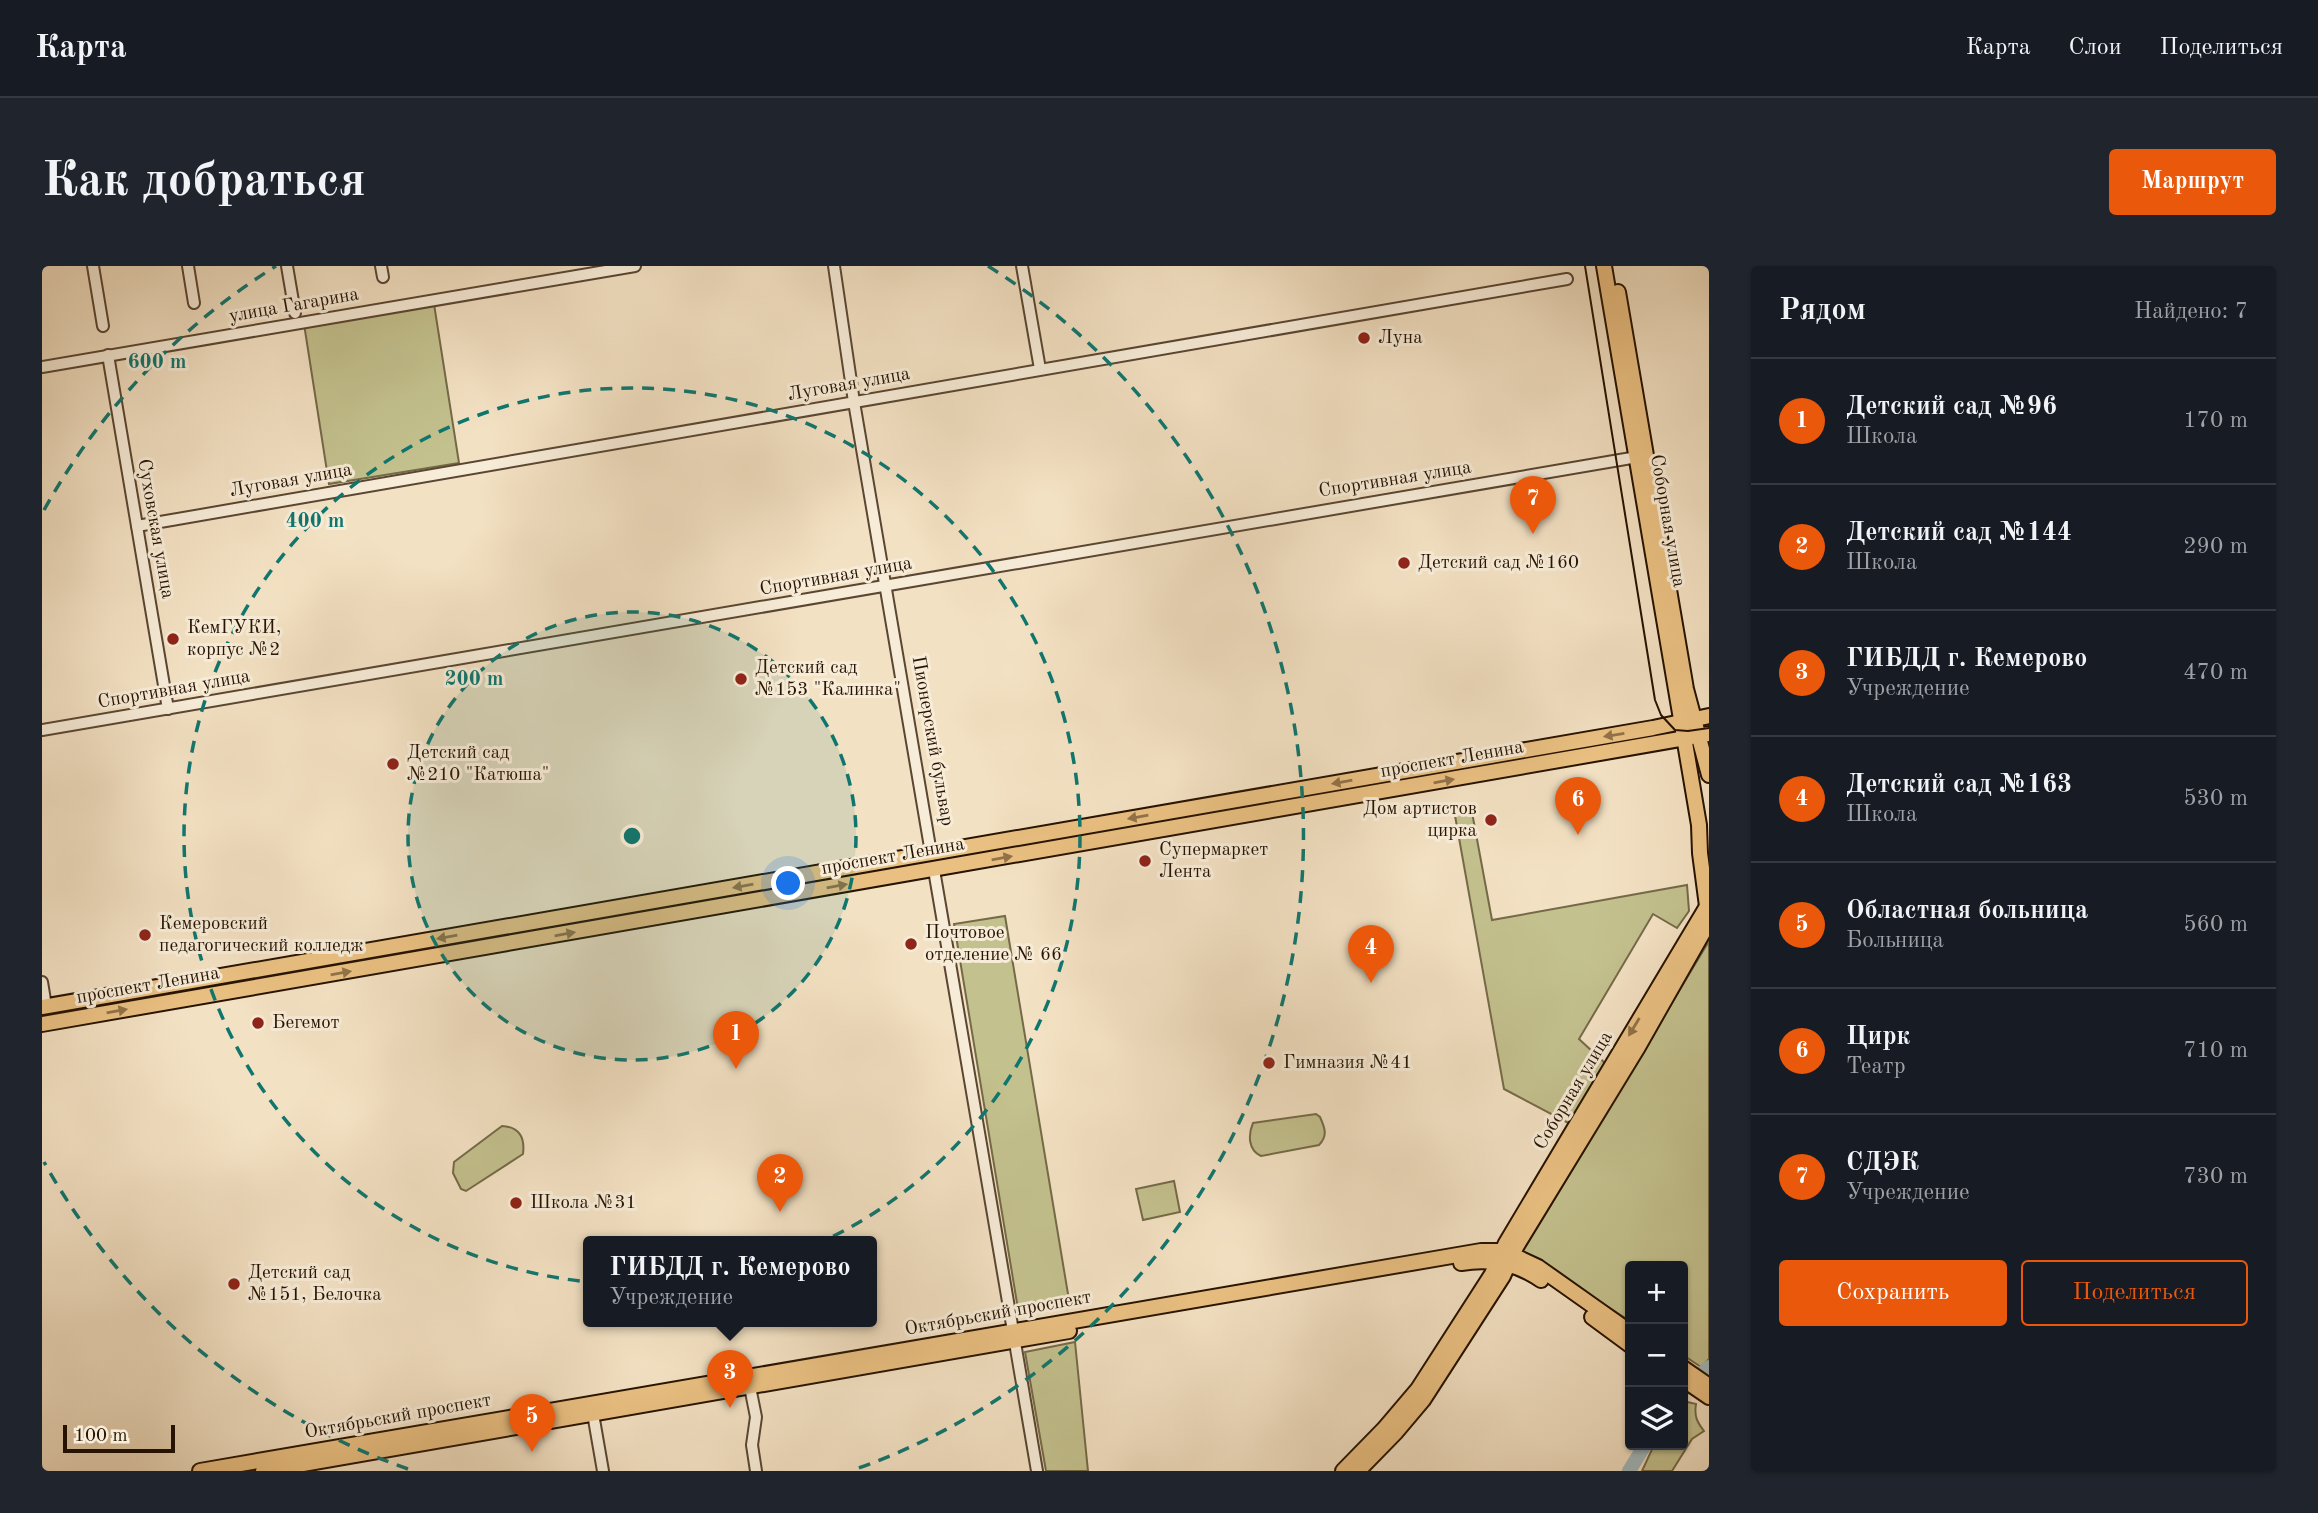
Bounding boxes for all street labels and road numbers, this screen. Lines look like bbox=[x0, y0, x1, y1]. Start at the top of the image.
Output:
street label: улица Гагарина bbox=[228, 285, 361, 327]
street label: Луговая улица bbox=[786, 365, 912, 405]
street label: Соборная улица bbox=[1646, 453, 1688, 589]
street label: Суховская улица bbox=[133, 458, 177, 601]
street label: Спортивная улица bbox=[1317, 458, 1473, 501]
street label: Луговая улица bbox=[228, 461, 354, 501]
street label: Спортивная улица bbox=[758, 554, 914, 600]
street label: Пионерский бульвар bbox=[908, 654, 956, 828]
street label: Спортивная улица bbox=[96, 667, 252, 713]
street label: проспект Ленина bbox=[1379, 738, 1526, 782]
street label: проспект Ленина bbox=[820, 835, 967, 879]
street label: проспект Ленина bbox=[75, 964, 222, 1008]
street label: Соборная улица bbox=[1531, 1028, 1617, 1154]
street label: Октябрьский проспект bbox=[903, 1288, 1093, 1340]
street label: Октябрьский проспект bbox=[303, 1391, 493, 1443]

